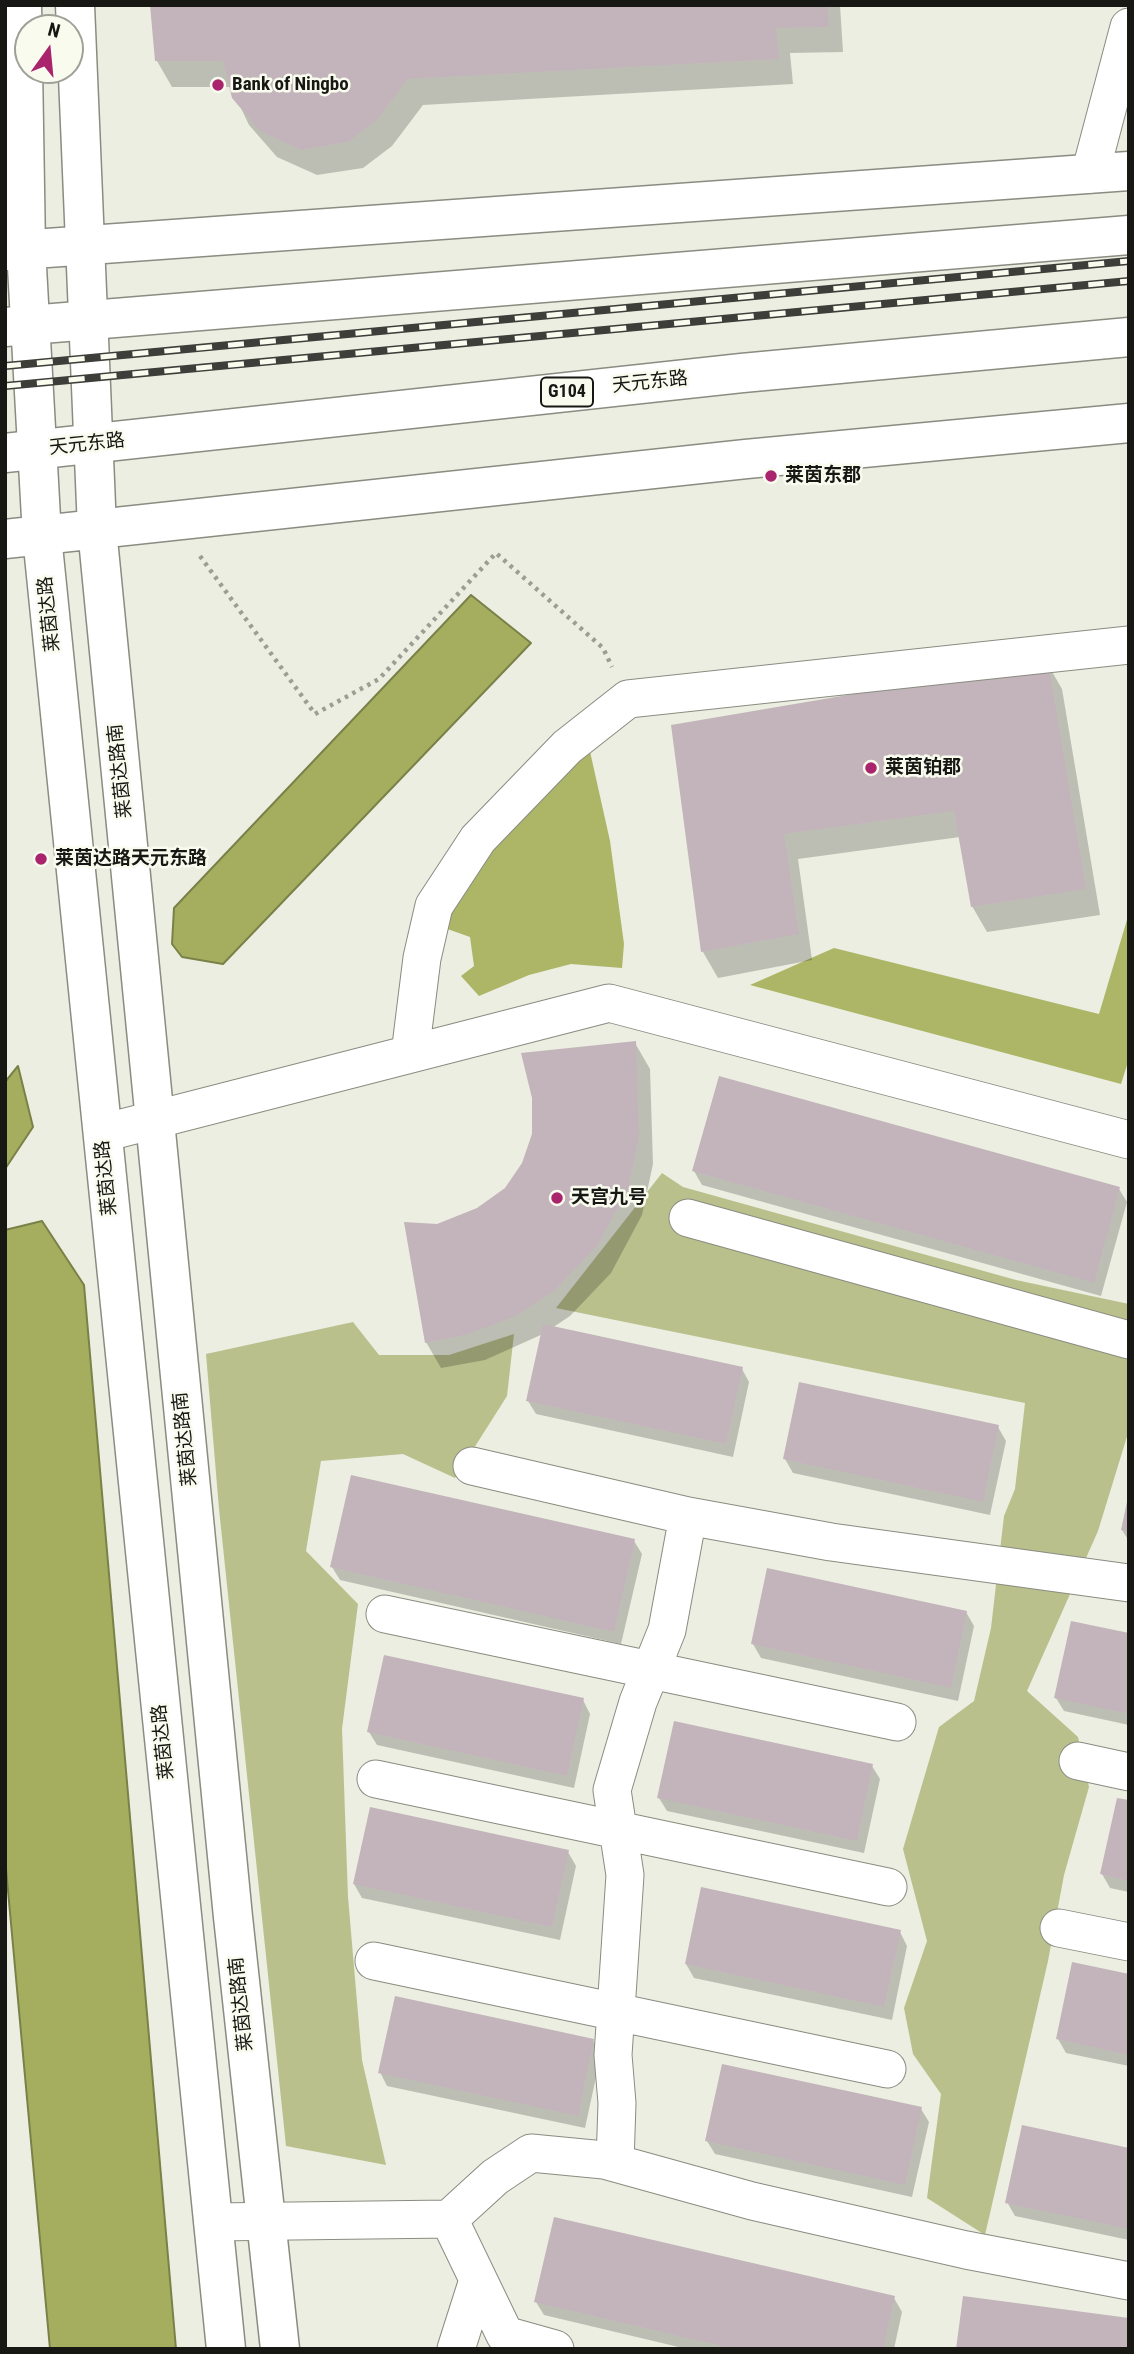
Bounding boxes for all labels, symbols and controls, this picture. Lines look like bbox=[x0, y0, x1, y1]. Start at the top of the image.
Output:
north arrow bbox=[14, 14, 84, 84]
text: N bbox=[45, 18, 63, 43]
place label: Bank of Ningbo bbox=[232, 74, 349, 96]
marker: Bank of Ningbo bbox=[210, 77, 226, 93]
street label: 天元东路 bbox=[611, 368, 689, 398]
road number: G104 bbox=[541, 378, 593, 406]
street label: 天元东路 bbox=[48, 430, 126, 460]
place label: 莱茵东郡 bbox=[785, 465, 861, 487]
marker: 莱茵东郡 bbox=[763, 468, 779, 484]
street label: 莱茵达路 bbox=[35, 575, 65, 653]
street label: 莱茵达路南 bbox=[105, 723, 137, 819]
place label: 莱茵铂郡 bbox=[885, 757, 961, 779]
marker: 莱茵铂郡 bbox=[863, 760, 879, 776]
place label: 莱茵达路天元东路 bbox=[55, 848, 207, 870]
marker: 莱茵达路天元东路 bbox=[33, 851, 49, 867]
street label: 莱茵达路 bbox=[92, 1139, 122, 1217]
place label: 天宫九号 bbox=[571, 1187, 647, 1209]
marker: 天宫九号 bbox=[549, 1190, 565, 1206]
street label: 莱茵达路南 bbox=[170, 1391, 202, 1487]
street label: 莱茵达路 bbox=[149, 1703, 179, 1781]
street label: 莱茵达路南 bbox=[226, 1956, 258, 2052]

